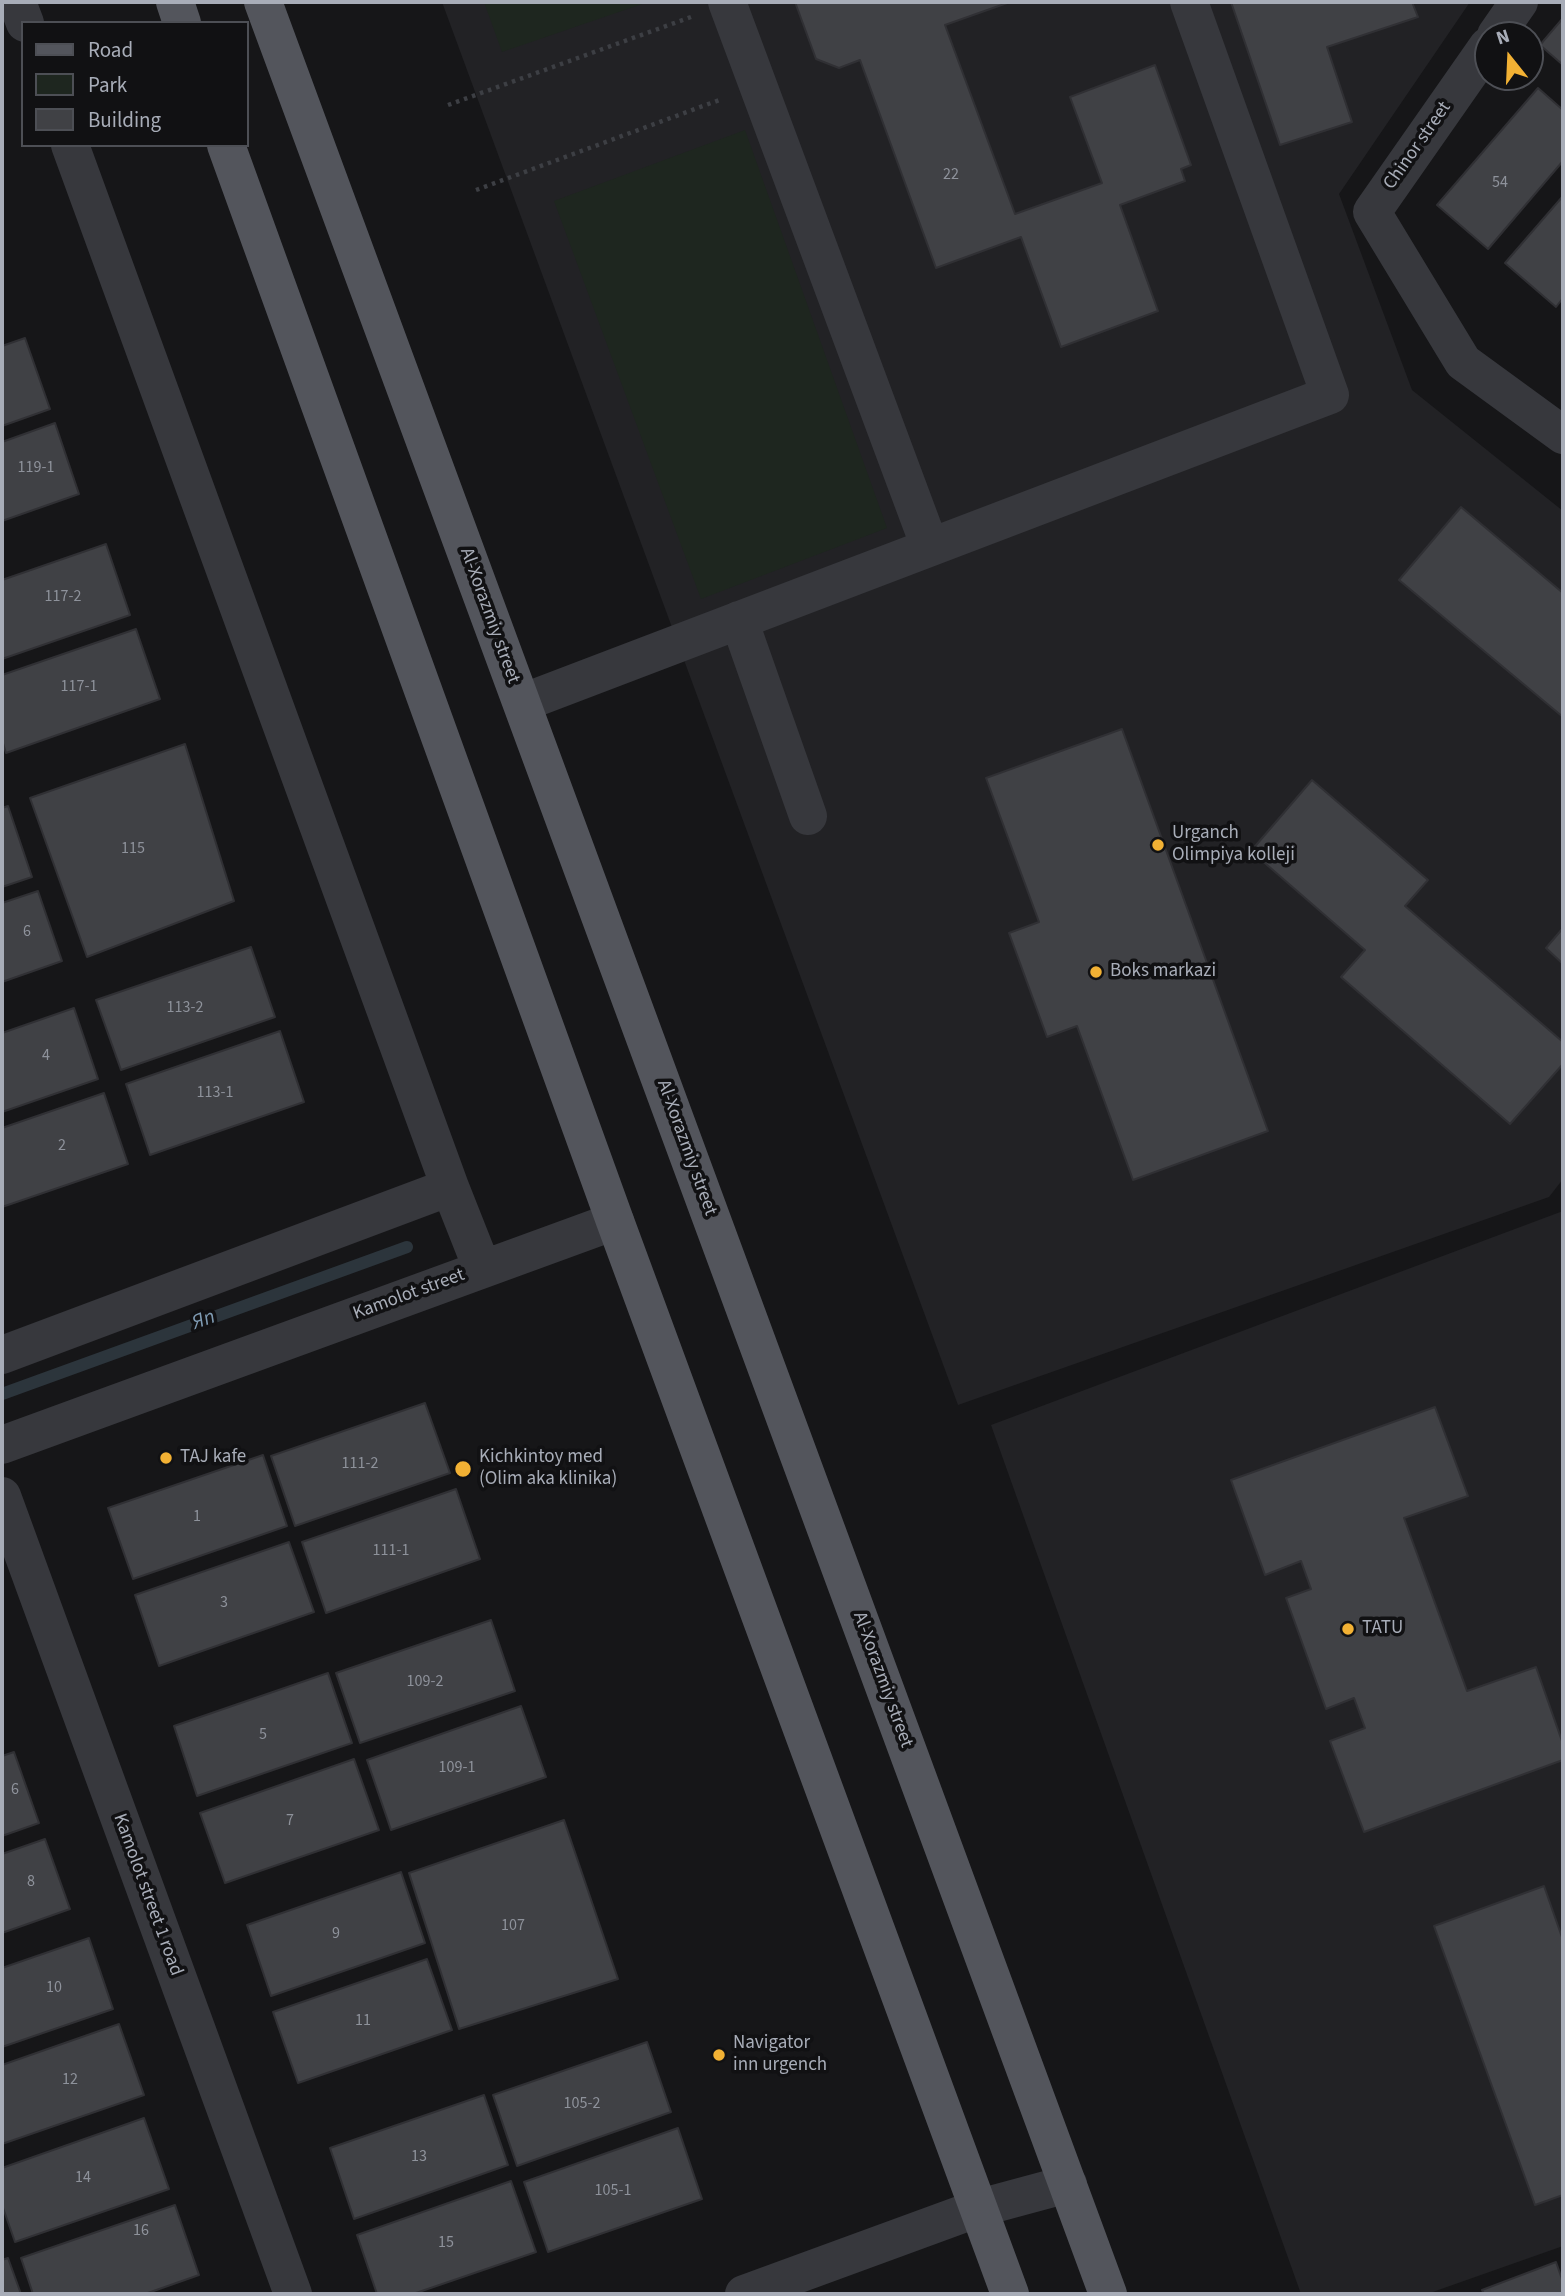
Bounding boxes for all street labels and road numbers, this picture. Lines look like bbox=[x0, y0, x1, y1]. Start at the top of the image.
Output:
street label: Chinor street bbox=[1379, 98, 1457, 194]
street label: Al-Xorazmiy street bbox=[454, 545, 524, 687]
street label: Al-Xorazmiy street bbox=[651, 1077, 721, 1219]
street label: Kamolot street bbox=[350, 1264, 468, 1326]
street label: Al-Xorazmiy street bbox=[847, 1609, 917, 1751]
street label: Kamolot street 1 road bbox=[107, 1811, 187, 1979]

